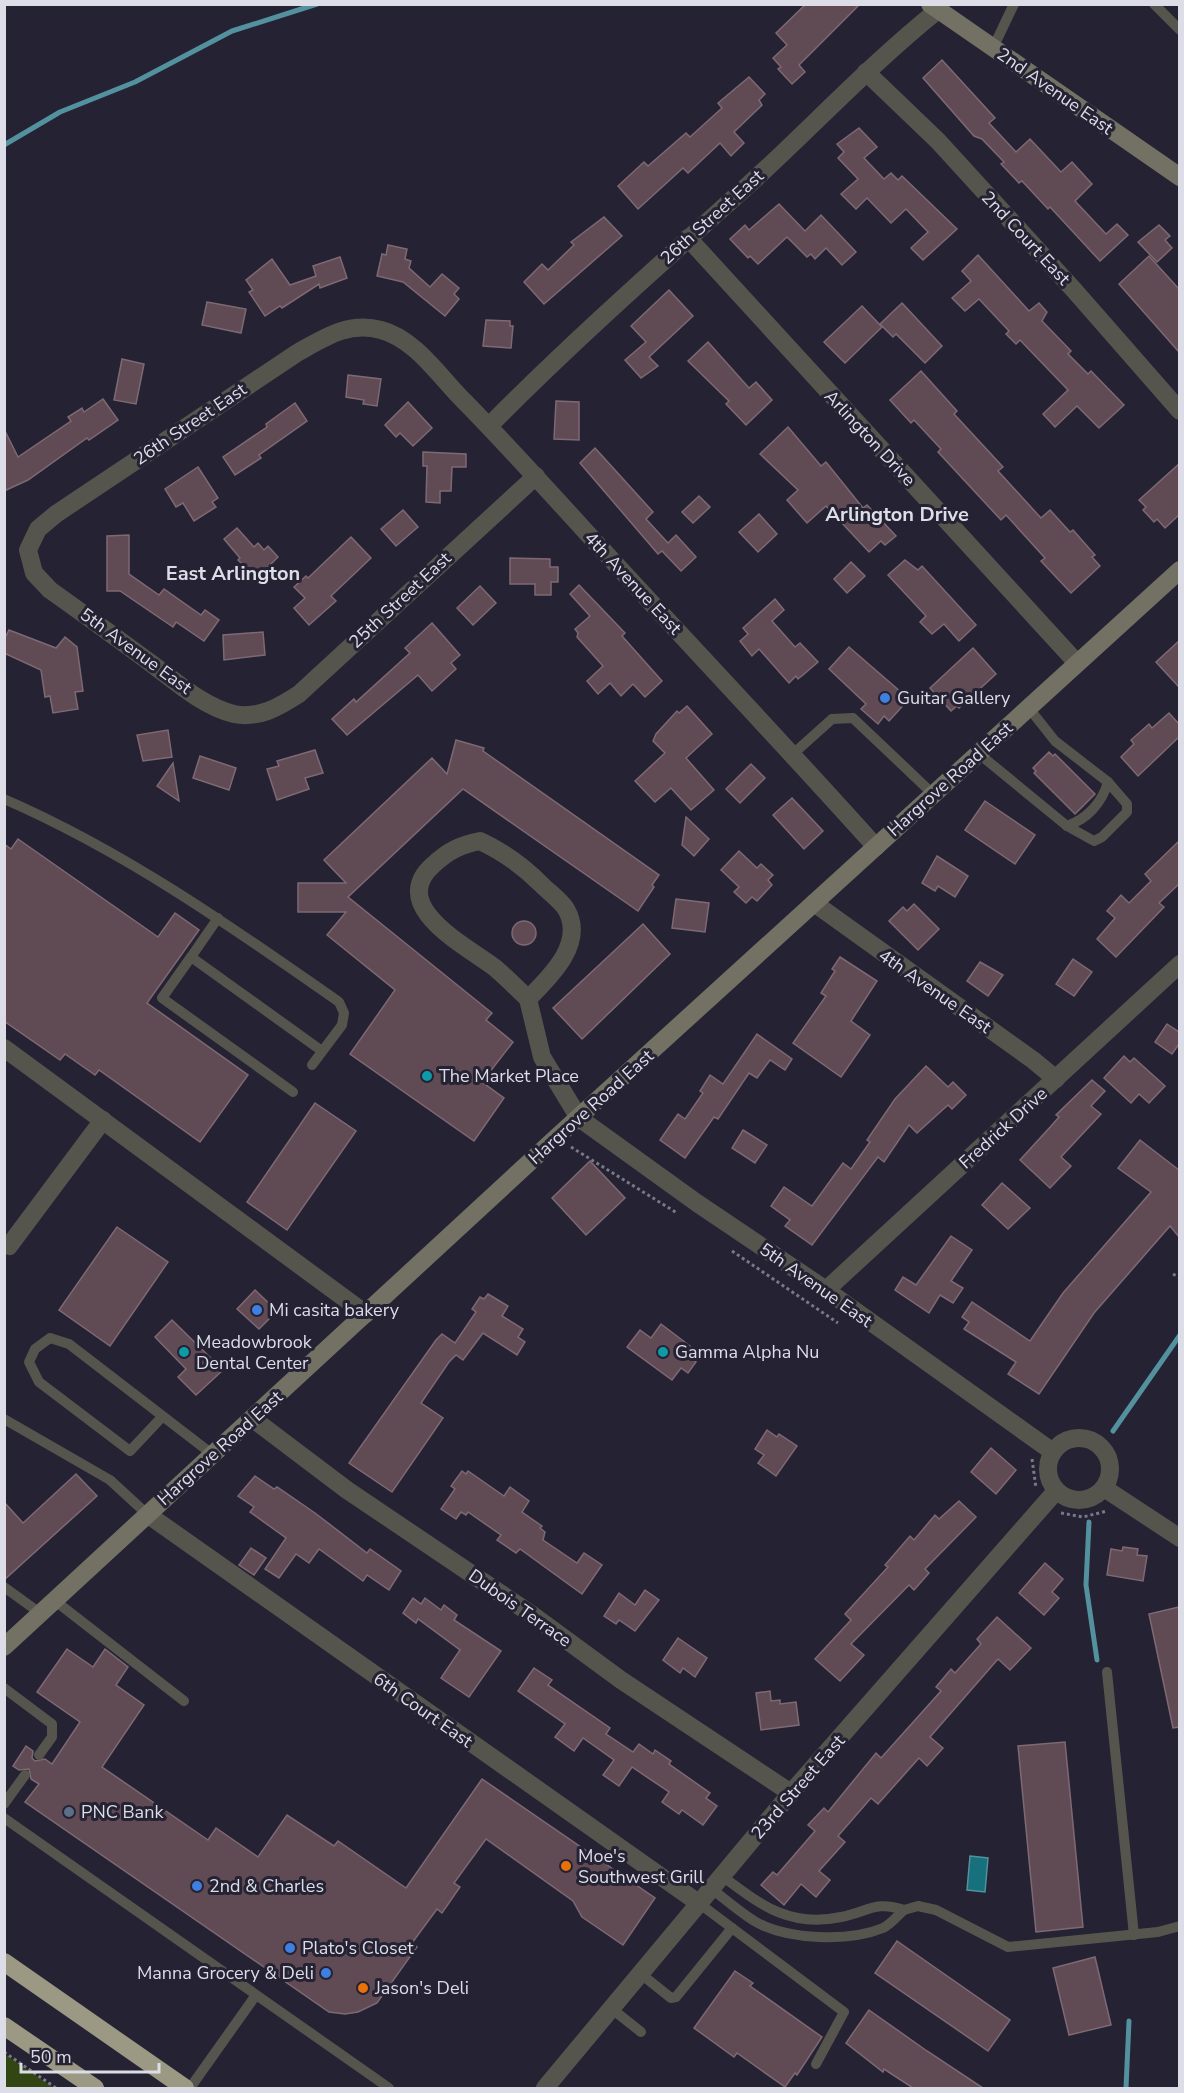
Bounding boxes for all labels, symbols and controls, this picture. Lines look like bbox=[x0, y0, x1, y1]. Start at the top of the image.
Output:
street label: 2nd Avenue East bbox=[992, 42, 1118, 140]
street label: 26th Street East bbox=[655, 164, 769, 270]
street label: 2nd Court East bbox=[976, 186, 1076, 291]
street label: 26th Street East bbox=[129, 377, 252, 471]
street label: Arlington Drive bbox=[819, 385, 921, 491]
district label: Arlington Drive bbox=[825, 501, 969, 528]
street label: 4th Avenue East bbox=[579, 526, 687, 640]
street label: 25th Street East bbox=[344, 546, 457, 654]
district label: East Arlington bbox=[166, 560, 300, 587]
street label: 5th Avenue East bbox=[75, 602, 197, 700]
place label: Guitar Gallery bbox=[897, 686, 1011, 710]
marker: Guitar Gallery bbox=[878, 691, 892, 705]
street label: Hargrove Road East bbox=[882, 716, 1018, 842]
street label: 4th Avenue East bbox=[874, 943, 997, 1039]
street label: Hargrove Road East bbox=[523, 1044, 659, 1170]
place label: The Market Place bbox=[439, 1064, 579, 1088]
marker: The Market Place bbox=[420, 1069, 434, 1083]
street label: Fredrick Drive bbox=[954, 1082, 1052, 1174]
street label: 5th Avenue East bbox=[755, 1237, 878, 1333]
place label: Mi casita bakery bbox=[269, 1298, 400, 1322]
marker: Mi casita bakery bbox=[250, 1303, 264, 1317]
place label: Meadowbrook Dental Center bbox=[196, 1330, 313, 1375]
place label: Gamma Alpha Nu bbox=[675, 1340, 819, 1364]
marker: Meadowbrook Dental Center bbox=[177, 1345, 191, 1359]
marker: Gamma Alpha Nu bbox=[656, 1345, 670, 1359]
street label: Hargrove Road East bbox=[152, 1385, 288, 1511]
street label: Dubois Terrace bbox=[464, 1564, 576, 1652]
street label: 6th Court East bbox=[369, 1667, 478, 1754]
street label: 23rd Street East bbox=[746, 1729, 851, 1845]
place label: PNC Bank bbox=[81, 1800, 164, 1824]
marker: PNC Bank bbox=[62, 1805, 76, 1819]
place label: Moe's Southwest Grill bbox=[578, 1844, 705, 1889]
marker: Moe's Southwest Grill bbox=[559, 1859, 573, 1873]
place label: 2nd & Charles bbox=[209, 1874, 324, 1898]
marker: 2nd & Charles bbox=[190, 1879, 204, 1893]
place label: Plato's Closet bbox=[302, 1936, 414, 1960]
marker: Plato's Closet bbox=[283, 1941, 297, 1955]
place label: Manna Grocery & Deli bbox=[137, 1961, 314, 1985]
marker: Manna Grocery & Deli bbox=[319, 1966, 333, 1980]
place label: Jason's Deli bbox=[374, 1976, 469, 2000]
marker: Jason's Deli bbox=[356, 1981, 370, 1995]
scale bar bbox=[21, 2036, 159, 2074]
text: 50 m bbox=[30, 2045, 72, 2069]

